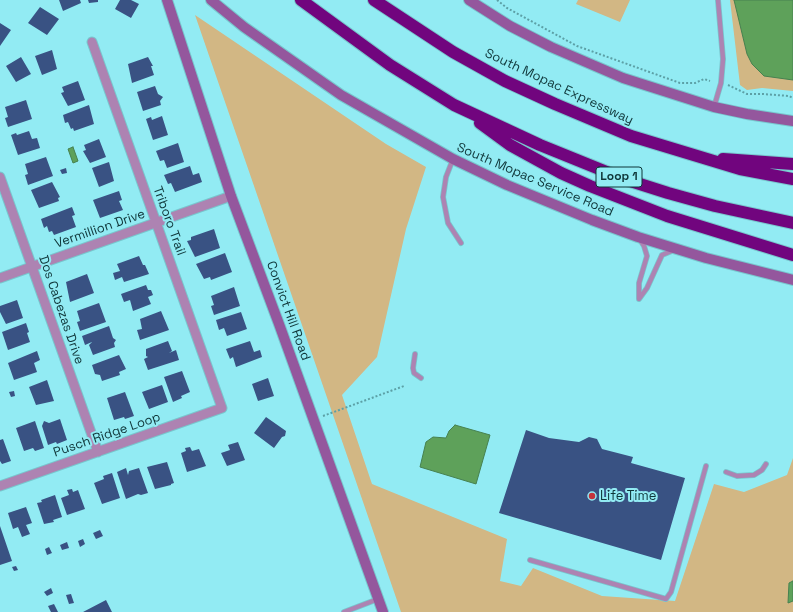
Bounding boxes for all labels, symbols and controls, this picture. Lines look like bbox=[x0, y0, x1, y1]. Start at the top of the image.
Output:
street label: South Mopac Expressway bbox=[482, 46, 636, 128]
street label: South Mopac Service Road bbox=[454, 140, 616, 220]
road number: Loop 1 bbox=[596, 167, 642, 187]
street label: Triboro Trail bbox=[149, 184, 189, 258]
street label: Vermillion Drive bbox=[53, 206, 147, 252]
street label: Dos Cabezas Drive bbox=[35, 254, 87, 366]
street label: Convict Hill Road bbox=[263, 259, 313, 363]
street label: Pusch Ridge Loop bbox=[51, 409, 163, 461]
place label: Life Time bbox=[600, 488, 656, 504]
marker: Life Time bbox=[587, 491, 597, 501]

